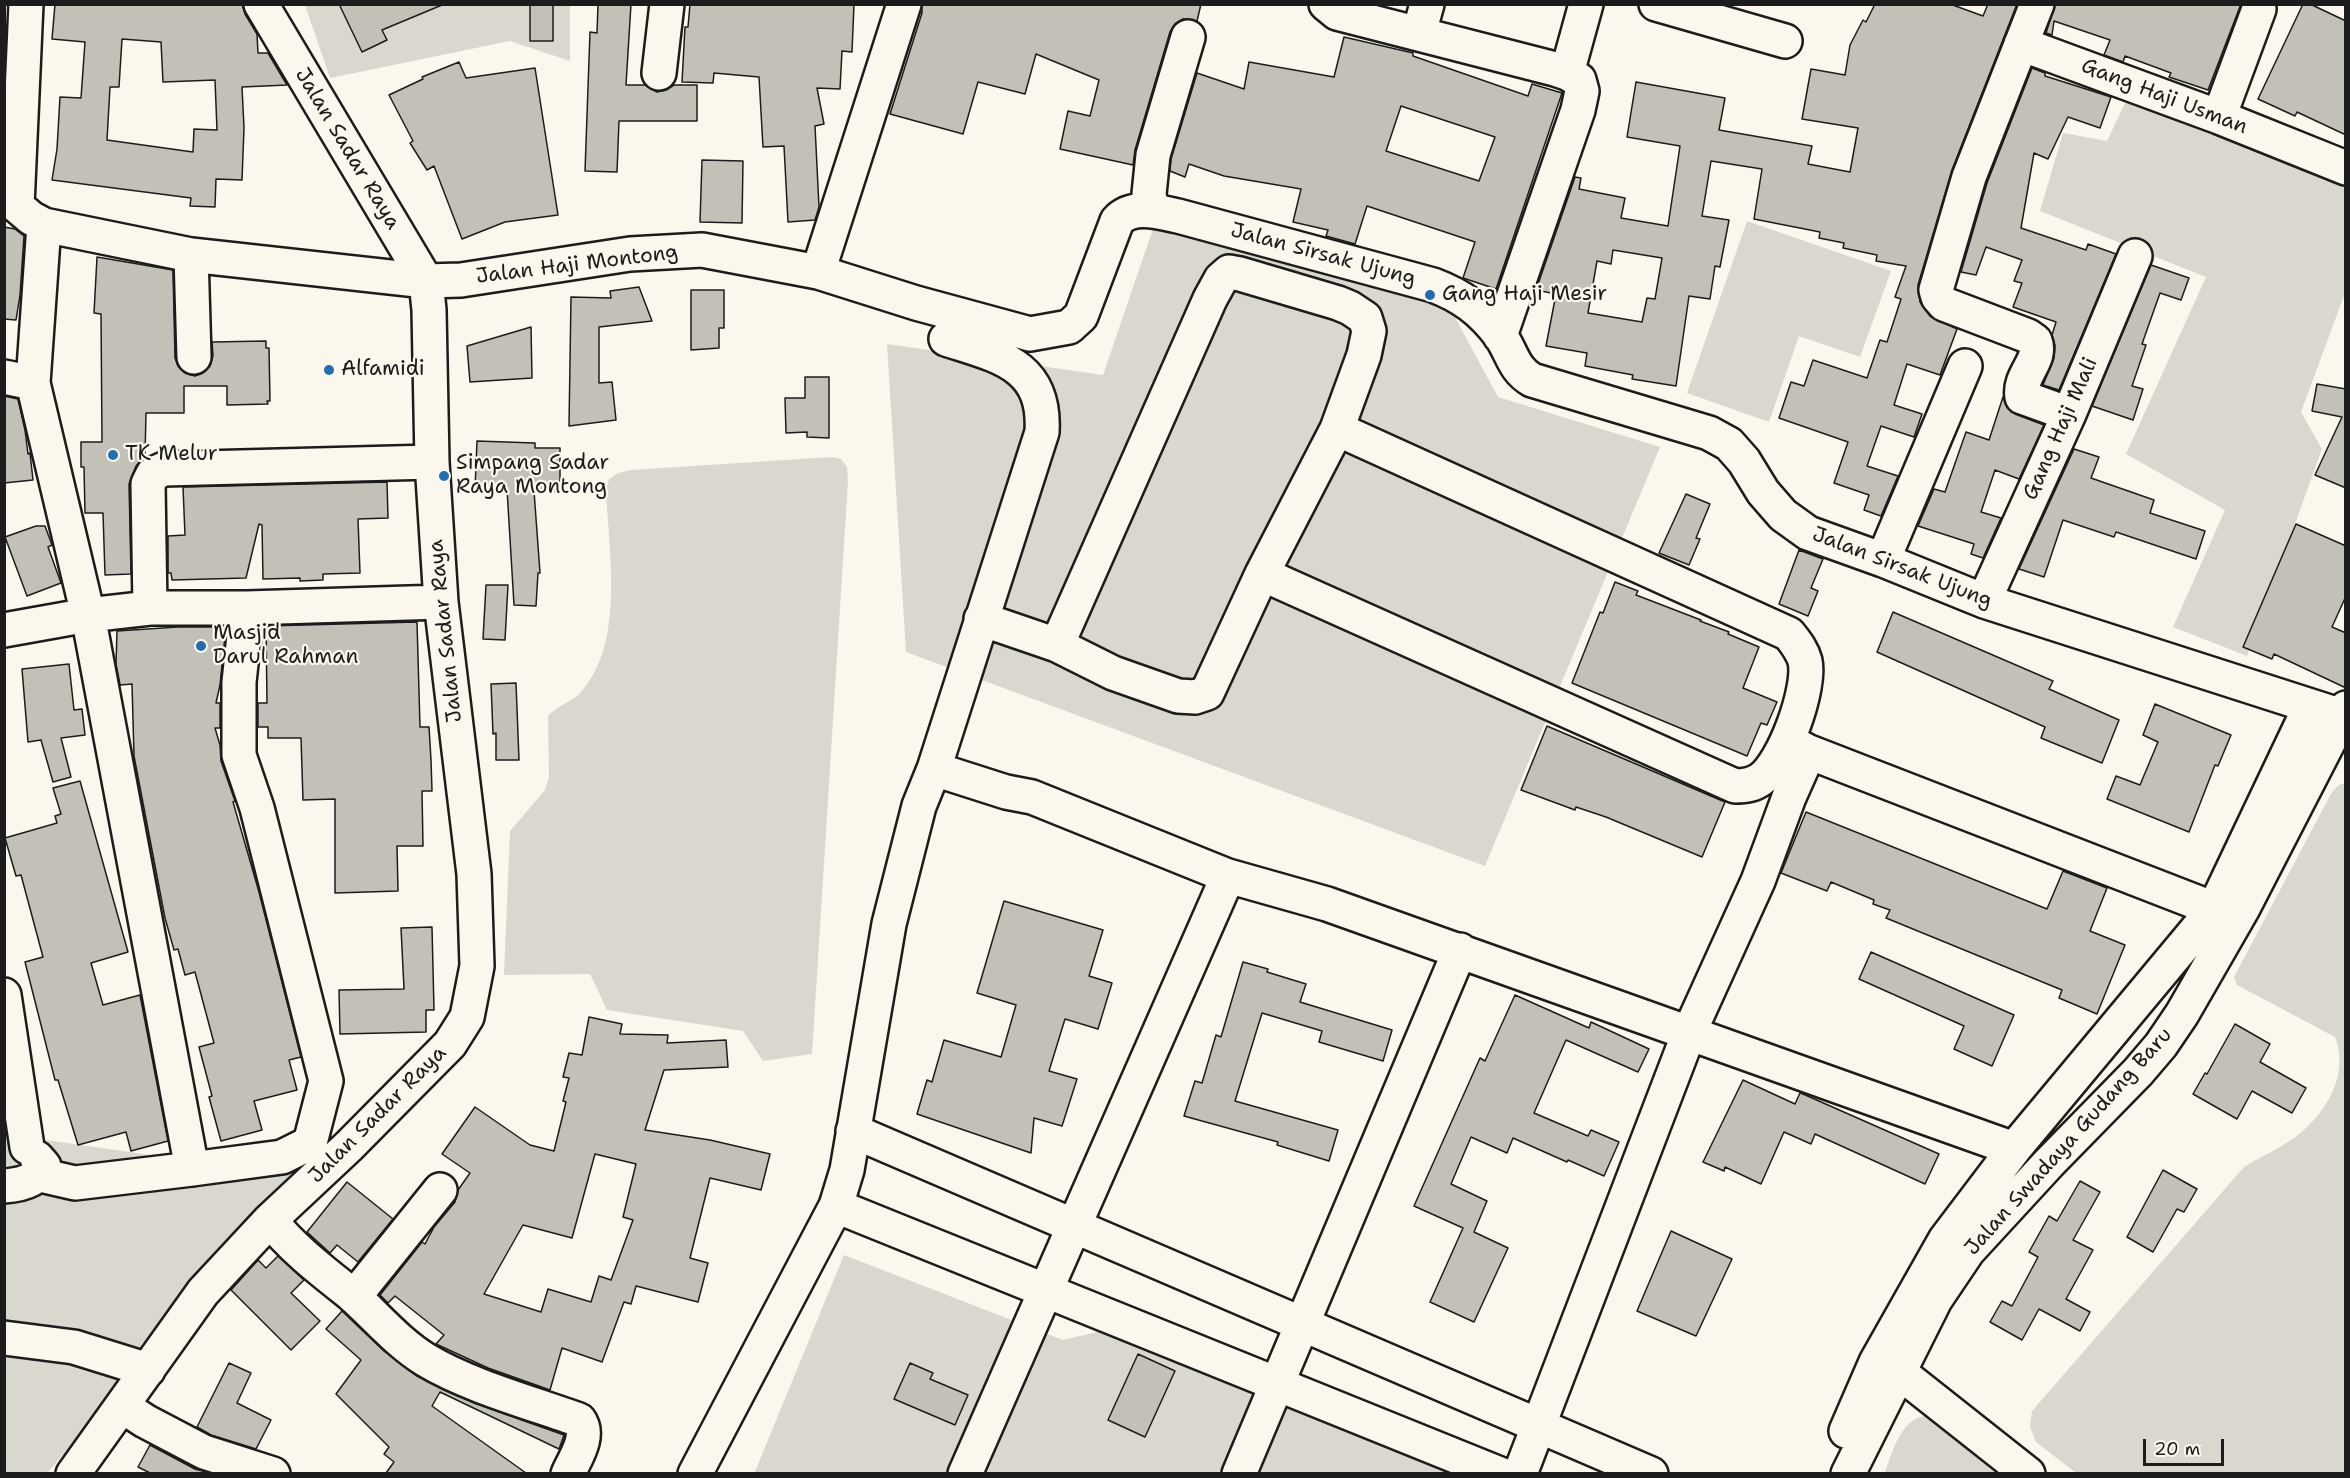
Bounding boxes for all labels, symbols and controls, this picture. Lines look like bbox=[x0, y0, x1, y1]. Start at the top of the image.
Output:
street label: Gang Haji Usman bbox=[2077, 54, 2251, 140]
street label: Jalan Sadar Raya bbox=[289, 64, 405, 234]
street label: Jalan Sirsak Ujung bbox=[1228, 218, 1418, 292]
street label: Jalan Haji Montong bbox=[475, 240, 679, 290]
place label: Gang Haji Mesir bbox=[1442, 282, 1607, 308]
marker: Gang Haji Mesir bbox=[1423, 288, 1437, 302]
street label: Gang Haji Mali bbox=[2018, 354, 2104, 504]
place label: Alfamidi bbox=[341, 357, 425, 383]
marker: Alfamidi bbox=[322, 363, 336, 377]
place label: TK Melur bbox=[125, 442, 218, 468]
marker: TK Melur bbox=[106, 448, 120, 462]
place label: Simpang Sadar Raya Montong bbox=[456, 451, 609, 501]
marker: Simpang Sadar Raya Montong bbox=[437, 469, 451, 483]
street label: Jalan Sirsak Ujung bbox=[1808, 522, 1996, 614]
street label: Jalan Sadar Raya bbox=[424, 538, 468, 724]
place label: Masjid Darul Rahman bbox=[213, 621, 358, 671]
marker: Masjid Darul Rahman bbox=[194, 639, 208, 653]
street label: Jalan Swadaya Gudang Baru bbox=[1960, 1023, 2178, 1261]
street label: Jalan Sadar Raya bbox=[304, 1041, 452, 1189]
scale bar bbox=[2146, 1427, 2227, 1465]
text: 20 m bbox=[2154, 1437, 2200, 1461]

